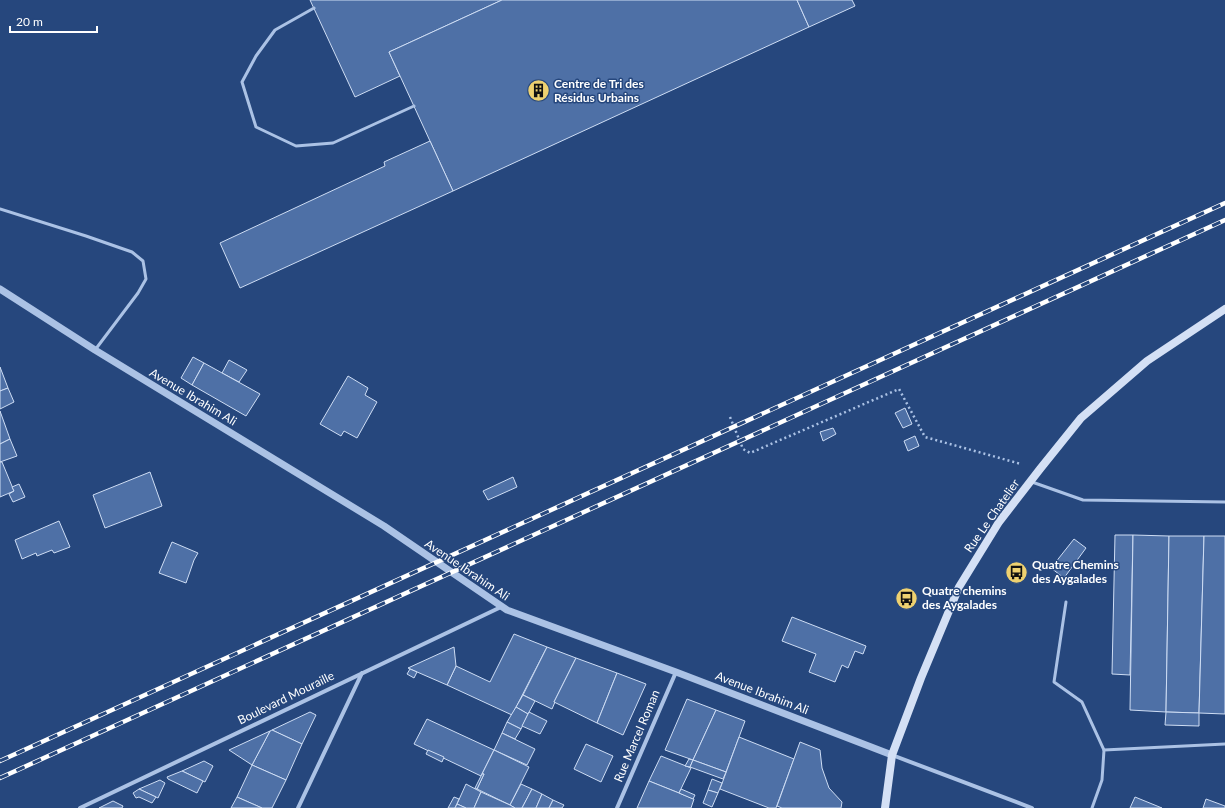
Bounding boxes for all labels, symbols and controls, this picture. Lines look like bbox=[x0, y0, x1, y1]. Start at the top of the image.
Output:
scale bar bbox=[10, 8, 97, 34]
text: 20 m bbox=[16, 14, 43, 29]
place label: Centre de Tri des Résidus Urbains bbox=[554, 76, 644, 105]
building icon: Centre de Tri des Résidus Urbains bbox=[525, 78, 551, 104]
street label: Avenue Ibrahim Ali bbox=[147, 365, 240, 429]
street label: Rue Le Chatelier bbox=[961, 476, 1023, 555]
street label: Avenue Ibrahim Ali bbox=[422, 536, 513, 604]
place label: Quatre Chemins des Aygalades bbox=[1032, 557, 1119, 586]
bus stop icon: Quatre Chemins des Aygalades bbox=[1003, 559, 1029, 585]
place label: Quatre chemins des Aygalades bbox=[922, 583, 1007, 612]
bus stop icon: Quatre chemins des Aygalades bbox=[894, 585, 920, 611]
street label: Boulevard Mouraille bbox=[235, 668, 337, 727]
street label: Avenue Ibrahim Ali bbox=[713, 668, 811, 717]
street label: Rue Marcel Roman bbox=[610, 687, 663, 784]

